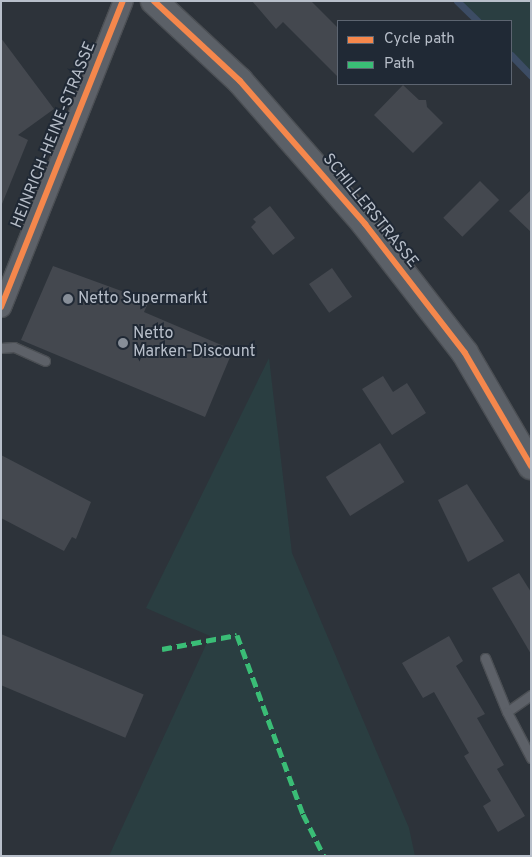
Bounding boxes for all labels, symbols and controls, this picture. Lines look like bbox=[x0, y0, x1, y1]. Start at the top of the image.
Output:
legend bbox=[337, 20, 512, 85]
text: Cycle path bbox=[384, 30, 455, 49]
street label: HEINRICH-HEINE-STRASSE bbox=[8, 39, 100, 231]
text: Path bbox=[384, 55, 415, 74]
street label: SCHILLERSTRASSE bbox=[318, 150, 422, 272]
place label: Netto Supermarkt bbox=[78, 289, 208, 309]
marker: Netto Supermarkt bbox=[62, 293, 74, 305]
place label: Netto Marken-Discount bbox=[133, 324, 255, 362]
marker: Netto Marken-Discount bbox=[117, 337, 129, 349]

